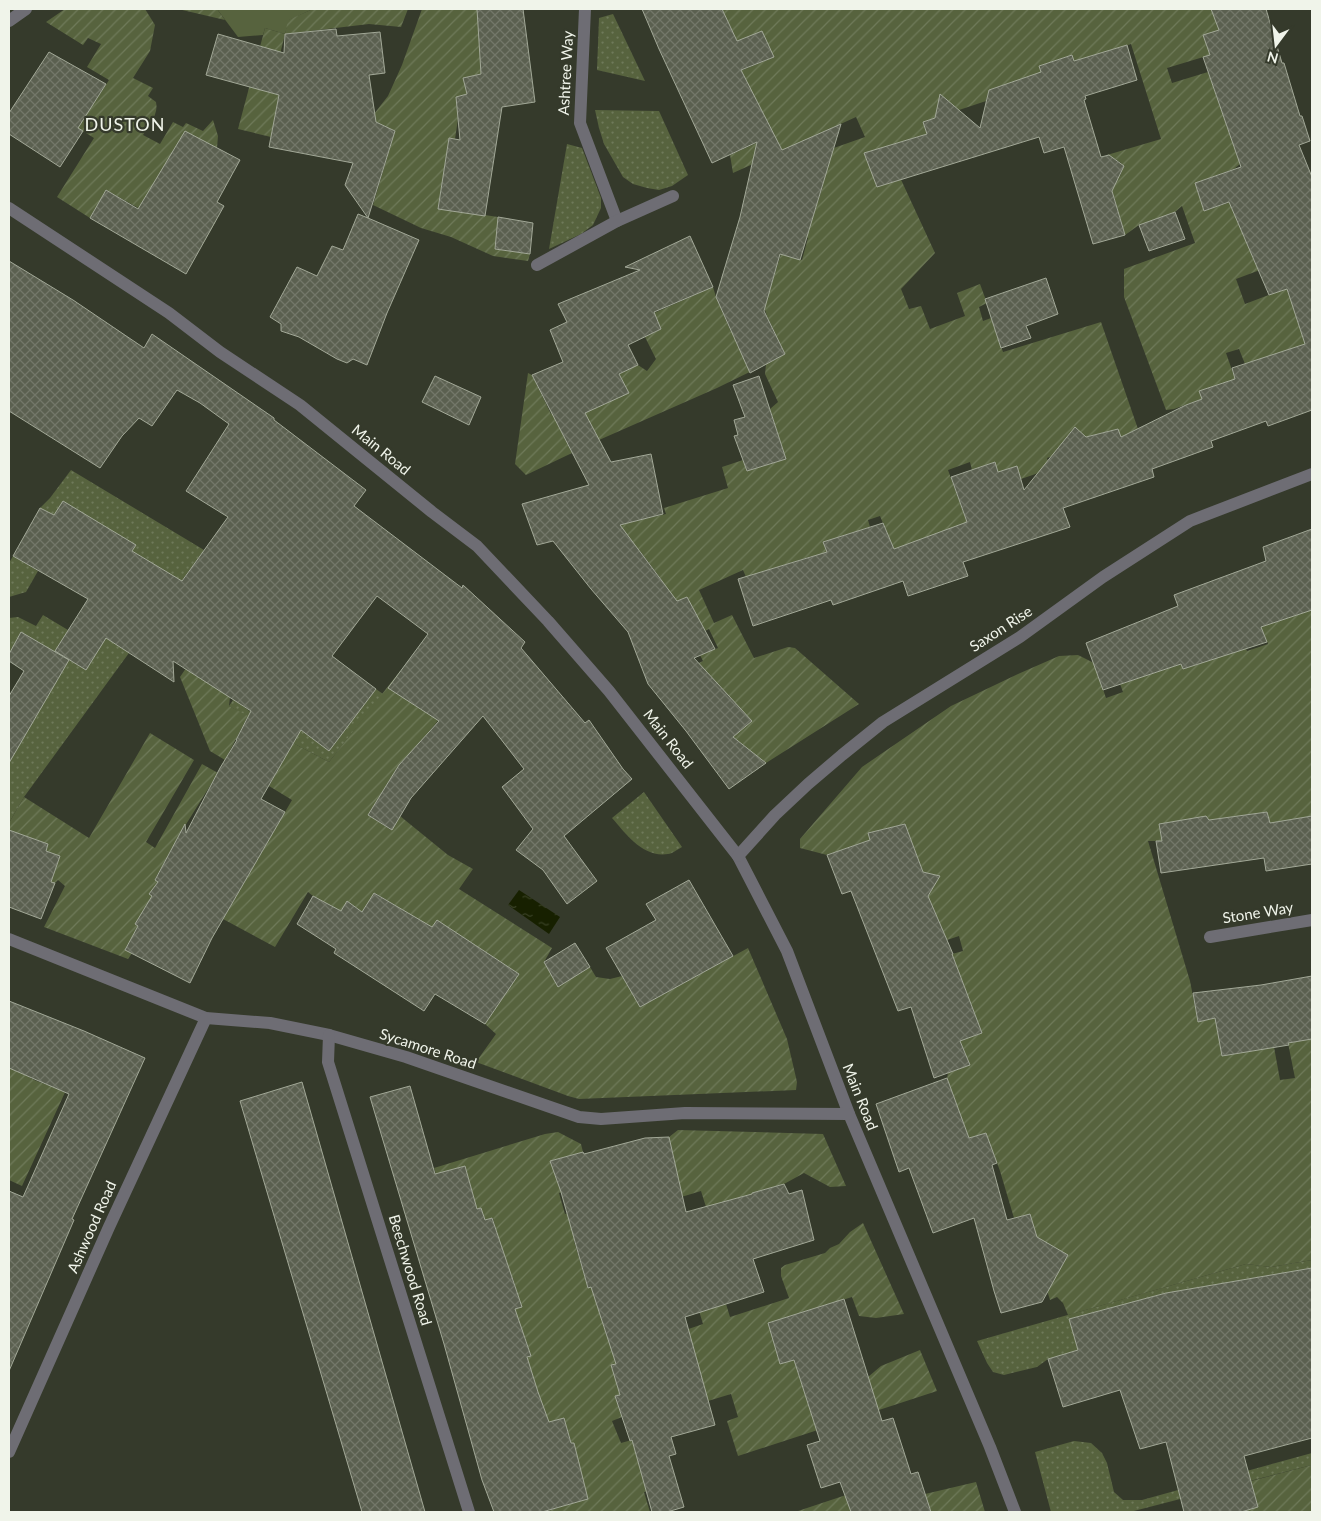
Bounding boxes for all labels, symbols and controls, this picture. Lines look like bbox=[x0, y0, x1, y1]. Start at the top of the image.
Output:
north arrow bbox=[1251, 20, 1301, 70]
street label: Ashtree Way bbox=[554, 30, 576, 116]
text: N bbox=[1265, 48, 1280, 68]
district label: DUSTON bbox=[85, 113, 165, 135]
street label: Main Road bbox=[349, 420, 415, 478]
street label: Saxon Rise bbox=[966, 601, 1035, 655]
street label: Main Road bbox=[640, 705, 698, 772]
street label: Stone Way bbox=[1221, 898, 1295, 926]
street label: Sycamore Road bbox=[378, 1024, 479, 1072]
street label: Main Road bbox=[839, 1061, 882, 1133]
street label: Ashwood Road bbox=[63, 1178, 119, 1276]
street label: Beechwood Road bbox=[386, 1212, 436, 1327]

